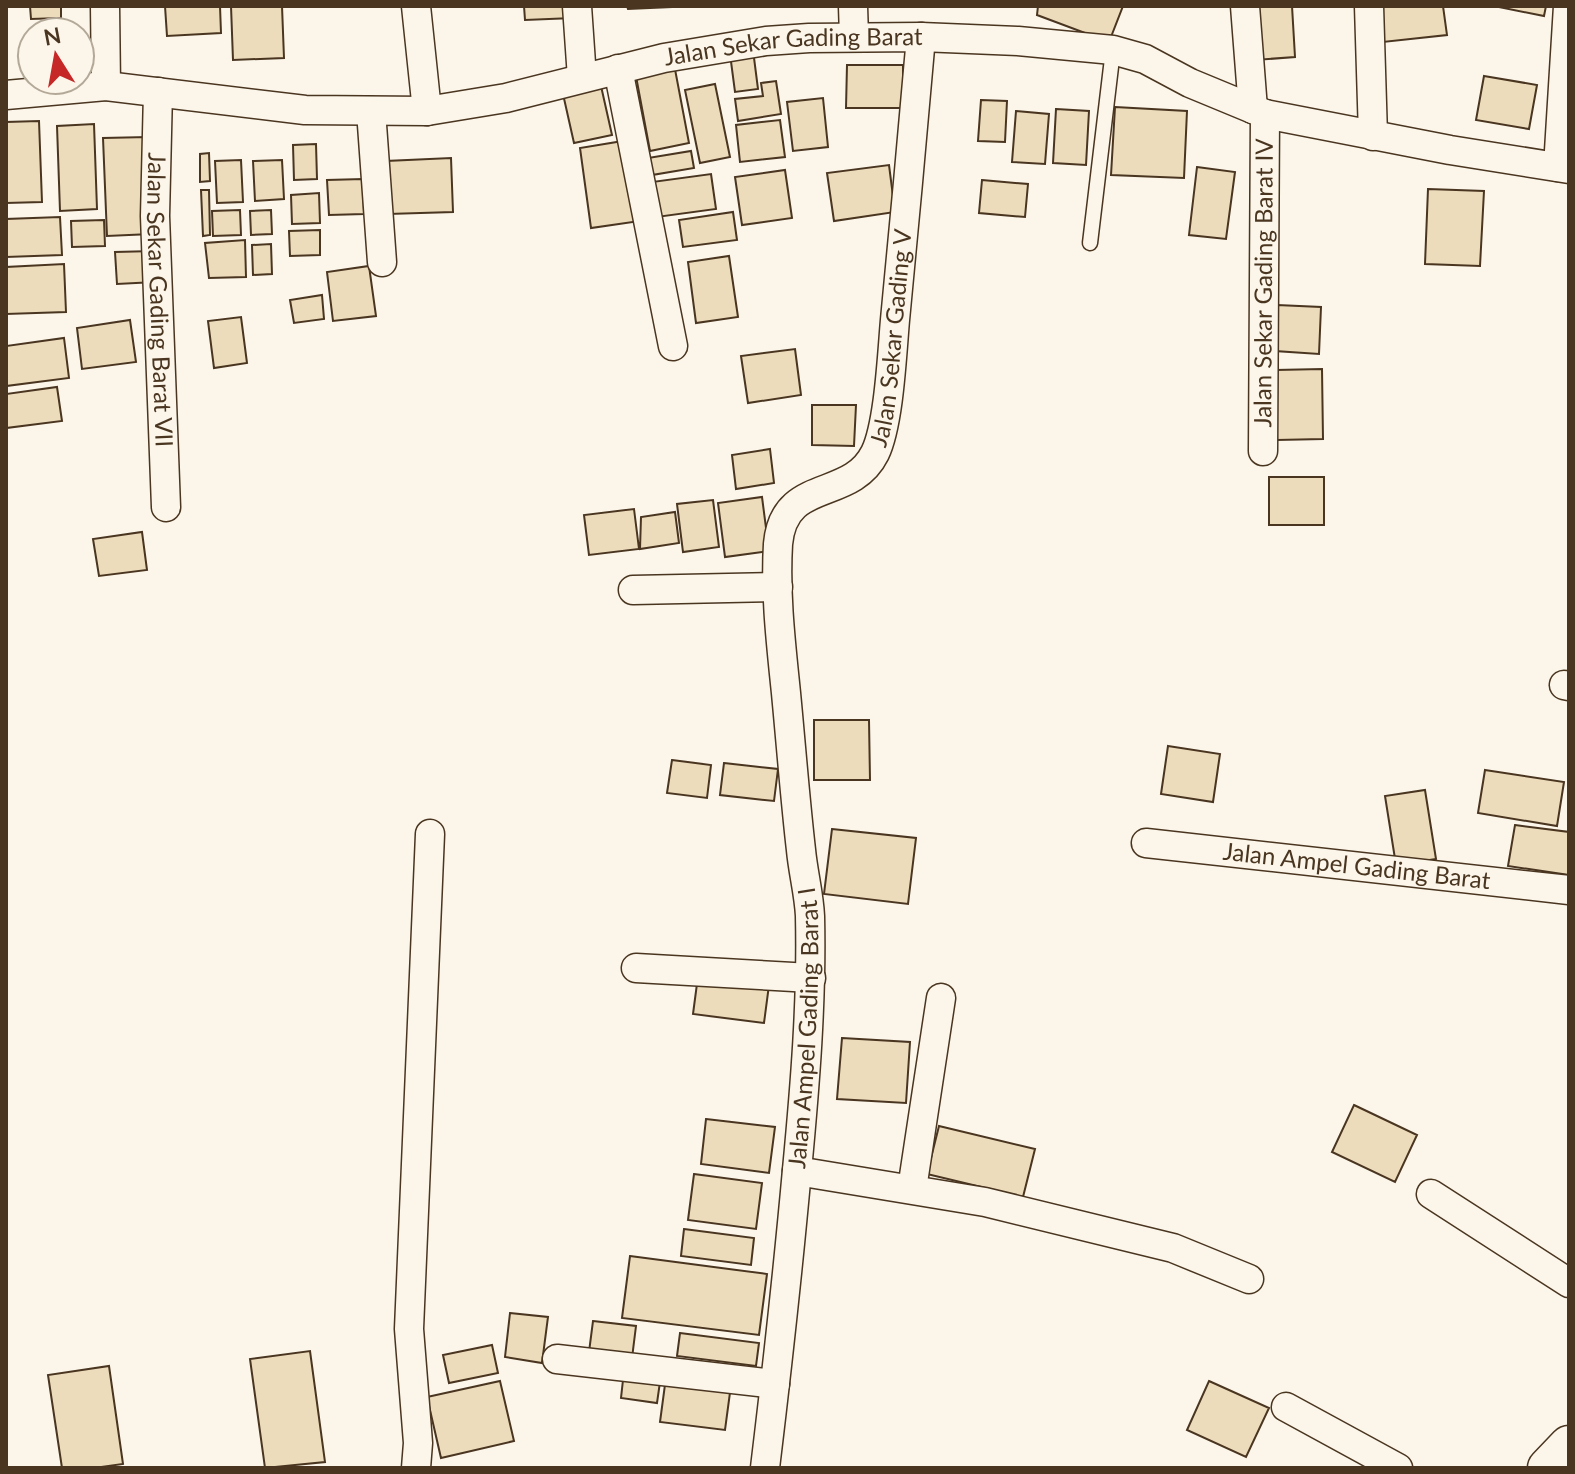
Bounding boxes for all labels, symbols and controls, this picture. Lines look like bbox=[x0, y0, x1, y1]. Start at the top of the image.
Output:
north arrow bbox=[16, 16, 96, 96]
text: N bbox=[41, 21, 63, 51]
street label: Jalan Sekar Gading Barat bbox=[662, 21, 923, 71]
street label: Jalan Sekar Gading Barat IV bbox=[1247, 138, 1278, 428]
street label: Jalan Sekar Gading Barat VII bbox=[142, 152, 180, 448]
street label: Jalan Sekar Gading V bbox=[863, 227, 917, 450]
street label: Jalan Ampel Gading Barat bbox=[1222, 836, 1492, 894]
street label: Jalan Ampel Gading Barat I bbox=[781, 886, 823, 1170]

